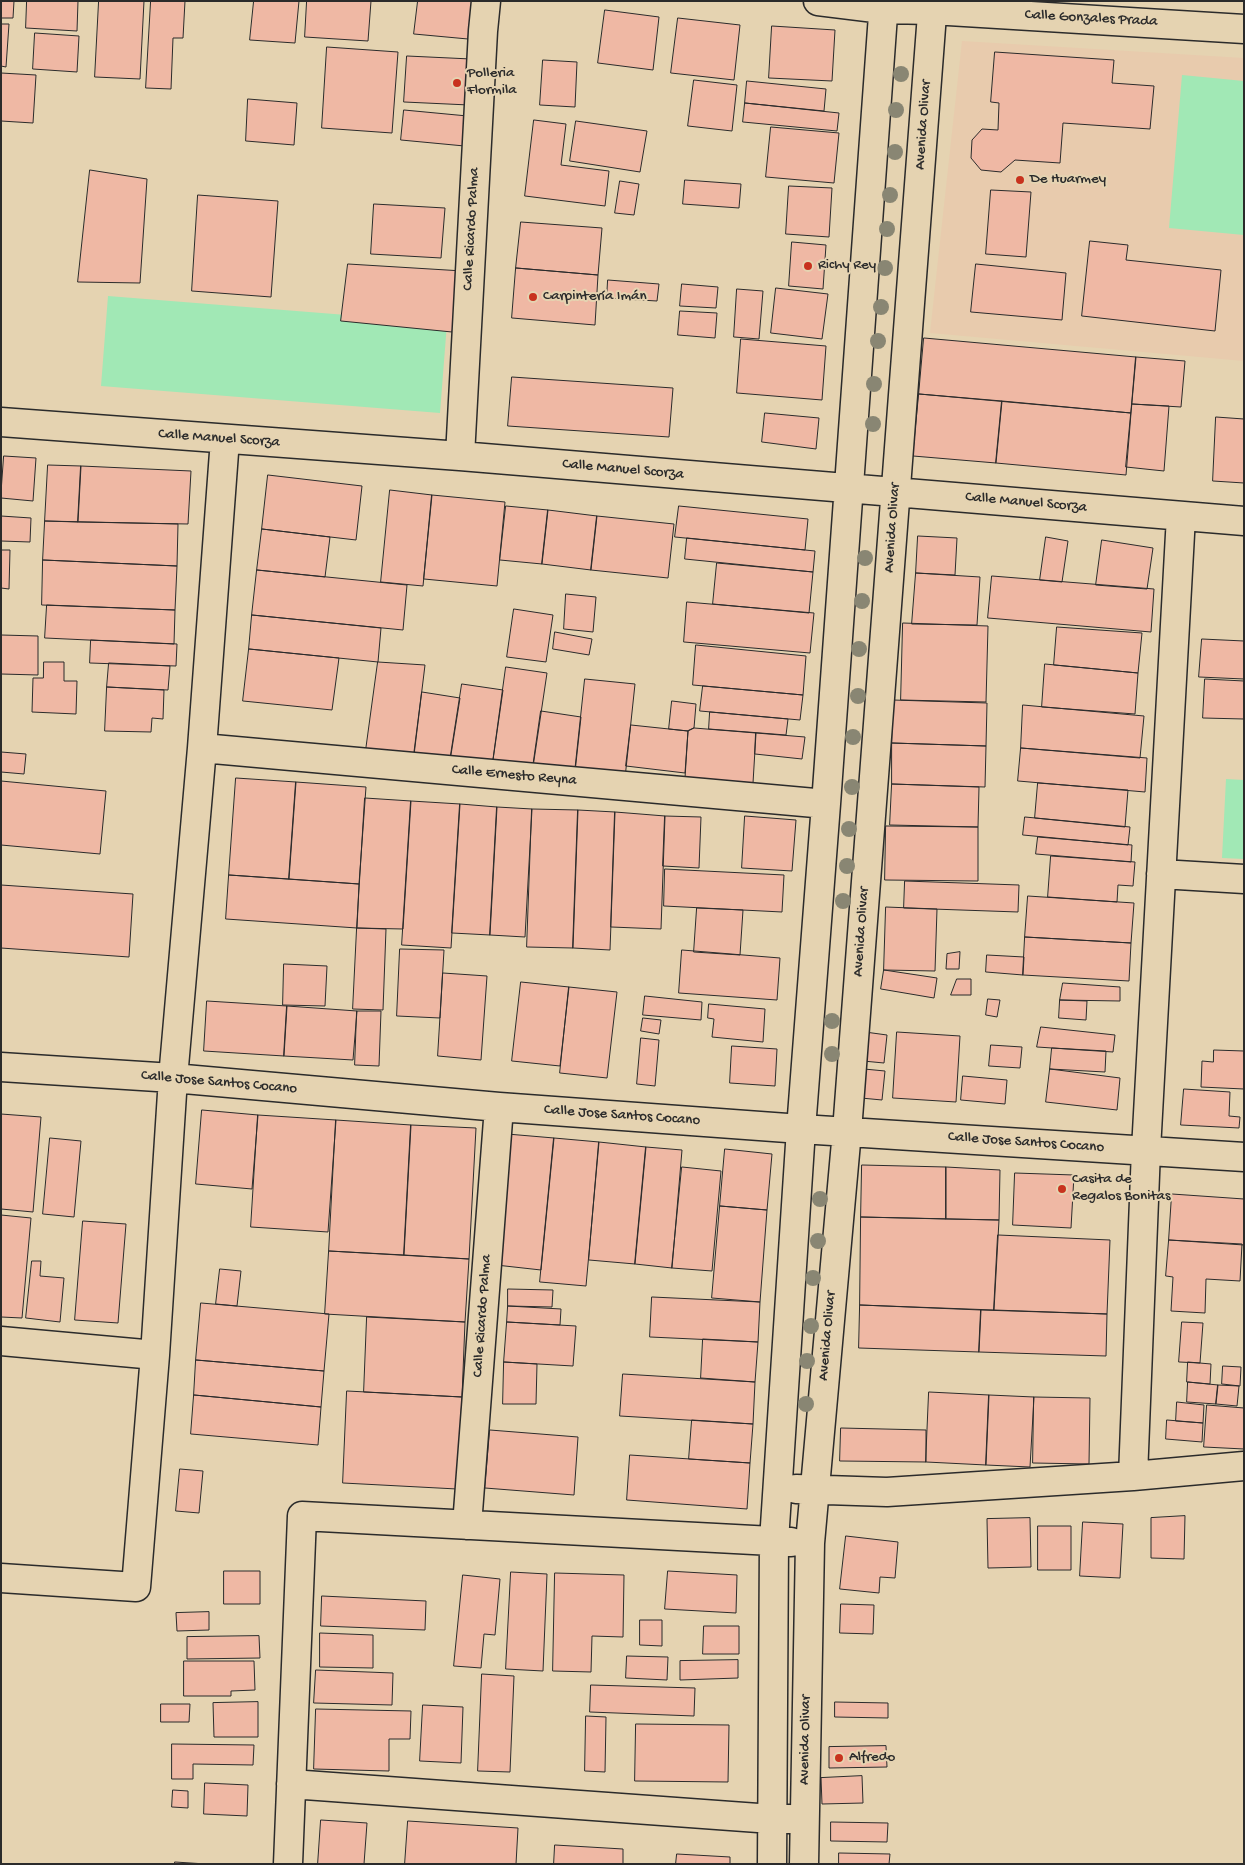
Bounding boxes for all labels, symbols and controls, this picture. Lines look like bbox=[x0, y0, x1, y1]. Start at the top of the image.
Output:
street label: Calle Gonzales Prada bbox=[1024, 7, 1158, 31]
place label: Polleria Flormila bbox=[467, 65, 517, 100]
marker: Polleria Flormila bbox=[451, 77, 463, 89]
street label: Avenida Olivar bbox=[912, 79, 936, 171]
street label: Calle Ricardo Palma bbox=[460, 167, 484, 291]
place label: De Huarmey bbox=[1030, 171, 1106, 189]
marker: De Huarmey bbox=[1014, 174, 1026, 186]
place label: Richy Rey bbox=[818, 257, 876, 275]
marker: Richy Rey bbox=[802, 260, 814, 272]
place label: Carpintería Imán bbox=[543, 288, 647, 306]
marker: Carpintería Imán bbox=[527, 291, 539, 303]
street label: Calle Manuel Scorza bbox=[158, 426, 280, 452]
street label: Calle Manuel Scorza bbox=[561, 456, 685, 484]
street label: Avenida Olivar bbox=[881, 482, 905, 574]
street label: Calle Manuel Scorza bbox=[964, 489, 1088, 517]
street label: Calle Ernesto Reyna bbox=[451, 762, 577, 790]
street label: Avenida Olivar bbox=[850, 886, 874, 978]
street label: Calle Jose Santos Cocano bbox=[140, 1067, 298, 1099]
street label: Calle Jose Santos Cocano bbox=[543, 1102, 701, 1130]
street label: Calle Jose Santos Cocano bbox=[947, 1129, 1105, 1157]
place label: Casita de Regalos Bonitas bbox=[1072, 1171, 1170, 1206]
marker: Casita de Regalos Bonitas bbox=[1056, 1183, 1068, 1195]
street label: Calle Ricardo Palma bbox=[470, 1254, 496, 1378]
street label: Avenida Olivar bbox=[815, 1290, 841, 1382]
street label: Avenida Olivar bbox=[796, 1695, 816, 1785]
place label: Alfredo bbox=[849, 1749, 895, 1767]
marker: Alfredo bbox=[833, 1752, 845, 1764]

